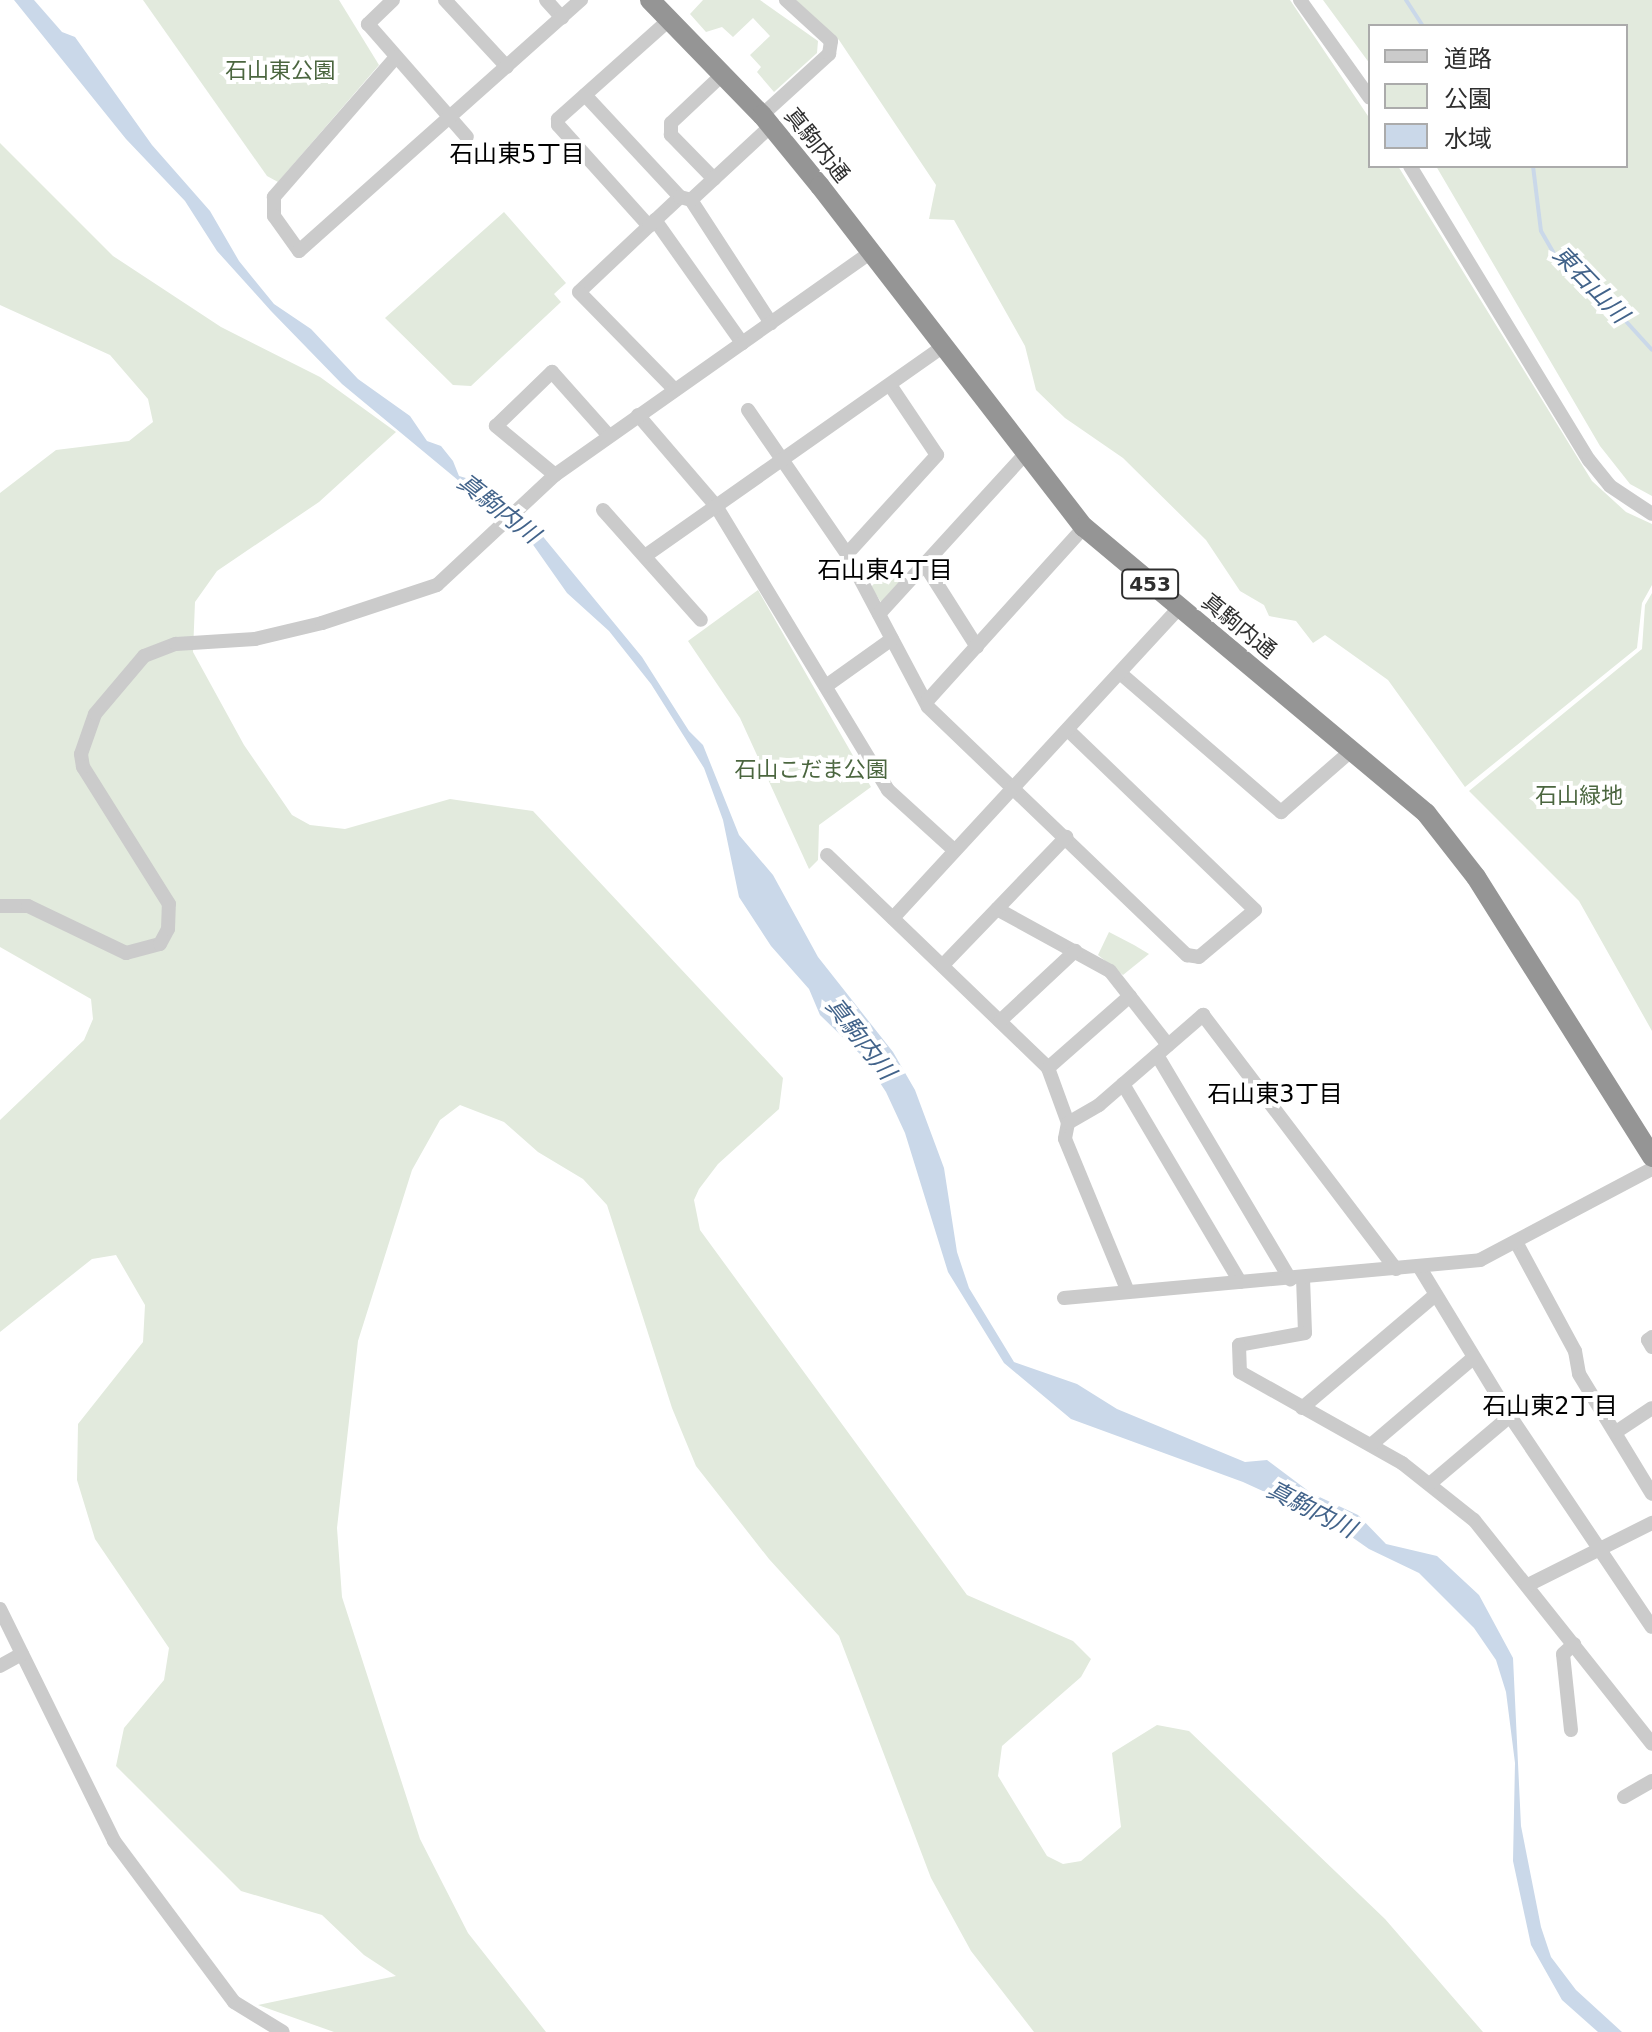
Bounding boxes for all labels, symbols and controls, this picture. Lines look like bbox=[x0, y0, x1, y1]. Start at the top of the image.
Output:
legend bbox=[1368, 24, 1628, 168]
text: 道路 bbox=[1444, 45, 1492, 73]
park label: 石山東公園 bbox=[225, 58, 335, 84]
text: 公園 bbox=[1444, 85, 1492, 113]
street label: 真駒内通 bbox=[779, 102, 855, 188]
text: 水域 bbox=[1444, 125, 1492, 153]
district label: 石山東5丁目 bbox=[449, 141, 585, 169]
water label: 東石山川 bbox=[1546, 240, 1634, 330]
water label: 真駒内川 bbox=[451, 468, 545, 550]
district label: 石山東4丁目 bbox=[817, 557, 953, 585]
road number: 453 bbox=[1120, 568, 1180, 600]
street label: 真駒内通 bbox=[1196, 588, 1282, 664]
park label: 石山こだま公園 bbox=[734, 757, 888, 783]
park label: 石山緑地 bbox=[1535, 783, 1623, 809]
water label: 真駒内川 bbox=[819, 992, 901, 1086]
district label: 石山東3丁目 bbox=[1207, 1081, 1343, 1109]
district label: 石山東2丁目 bbox=[1482, 1393, 1618, 1421]
water label: 真駒内川 bbox=[1262, 1475, 1360, 1545]

